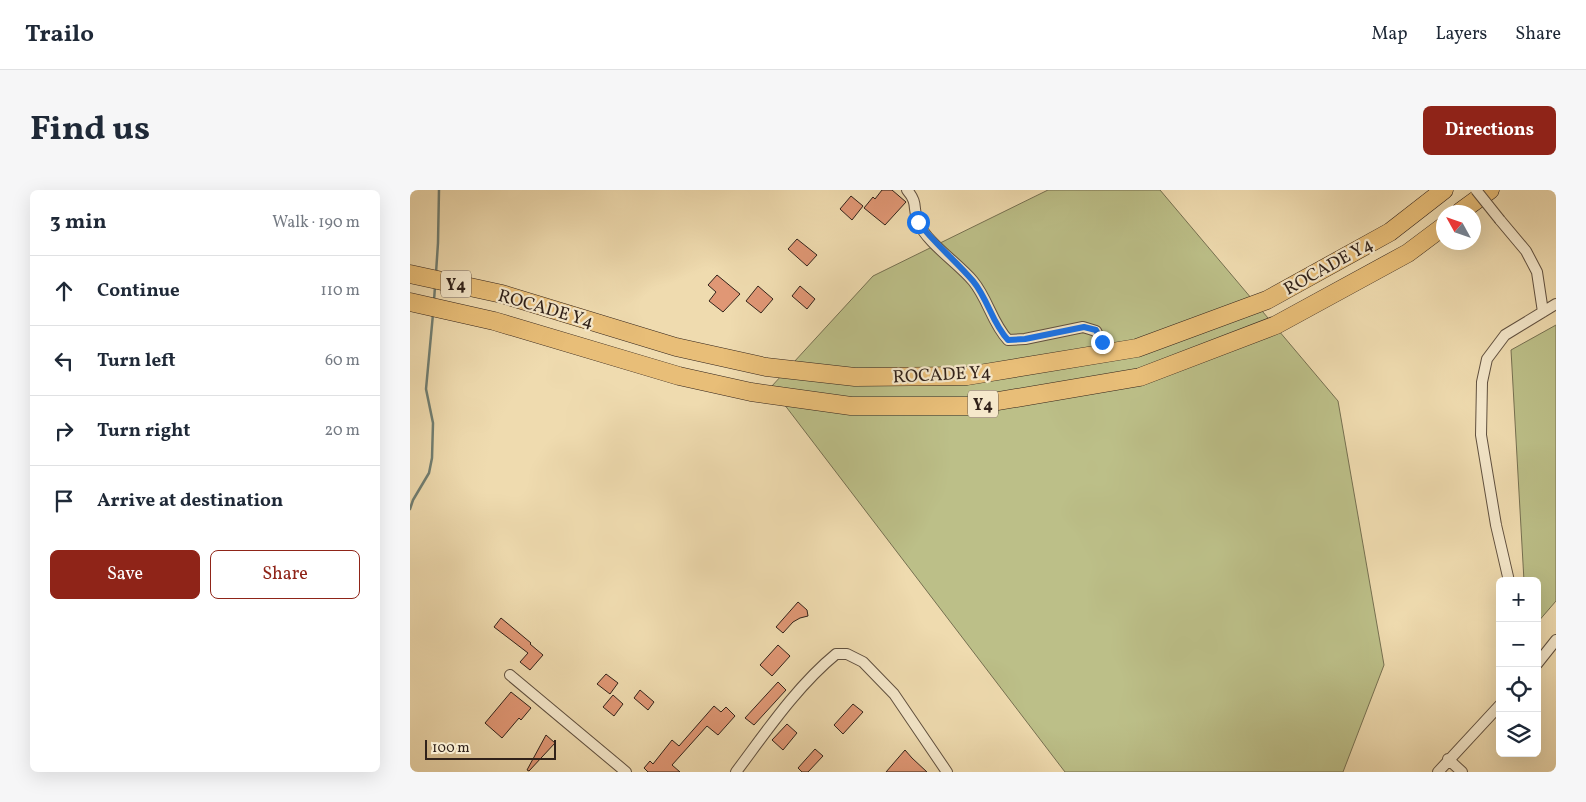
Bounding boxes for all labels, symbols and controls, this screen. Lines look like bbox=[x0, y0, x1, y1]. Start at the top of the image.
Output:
text: Trailo bbox=[25, 18, 94, 52]
text: Map bbox=[1371, 22, 1407, 47]
text: Layers bbox=[1435, 22, 1487, 47]
text: Share bbox=[1515, 22, 1561, 47]
text: Find us bbox=[30, 106, 150, 154]
button: Directions bbox=[1423, 106, 1556, 155]
north arrow bbox=[1436, 205, 1481, 250]
text: 3 min bbox=[50, 208, 106, 237]
route start bbox=[907, 211, 930, 234]
text: Walk · 190 m bbox=[272, 212, 360, 234]
street label: ROCADE Y4 bbox=[1280, 232, 1378, 302]
road number: Y4 bbox=[441, 270, 471, 298]
icon: ahead bbox=[50, 277, 78, 305]
text: Continue bbox=[97, 278, 180, 304]
text: 110 m bbox=[321, 280, 360, 302]
street label: ROCADE Y4 bbox=[495, 284, 596, 335]
route end bbox=[1091, 331, 1114, 354]
icon: left bbox=[50, 347, 78, 375]
text: Turn left bbox=[97, 348, 176, 374]
text: 60 m bbox=[325, 350, 360, 372]
street label: ROCADE Y4 bbox=[892, 360, 992, 391]
road number: Y4 bbox=[968, 390, 998, 418]
icon: right bbox=[50, 417, 78, 445]
text: Turn right bbox=[97, 418, 190, 444]
text: 20 m bbox=[325, 420, 360, 442]
icon: arrive bbox=[50, 487, 78, 515]
text: Arrive at destination bbox=[97, 488, 283, 514]
button: Save bbox=[50, 550, 200, 599]
button: Share bbox=[210, 550, 360, 599]
map controls bbox=[1496, 577, 1541, 757]
button: + bbox=[1496, 577, 1541, 622]
button: − bbox=[1496, 622, 1541, 667]
button: locate bbox=[1496, 667, 1541, 712]
button: layers bbox=[1496, 712, 1541, 757]
scale bar bbox=[425, 737, 556, 760]
text: 100 m bbox=[432, 739, 470, 758]

